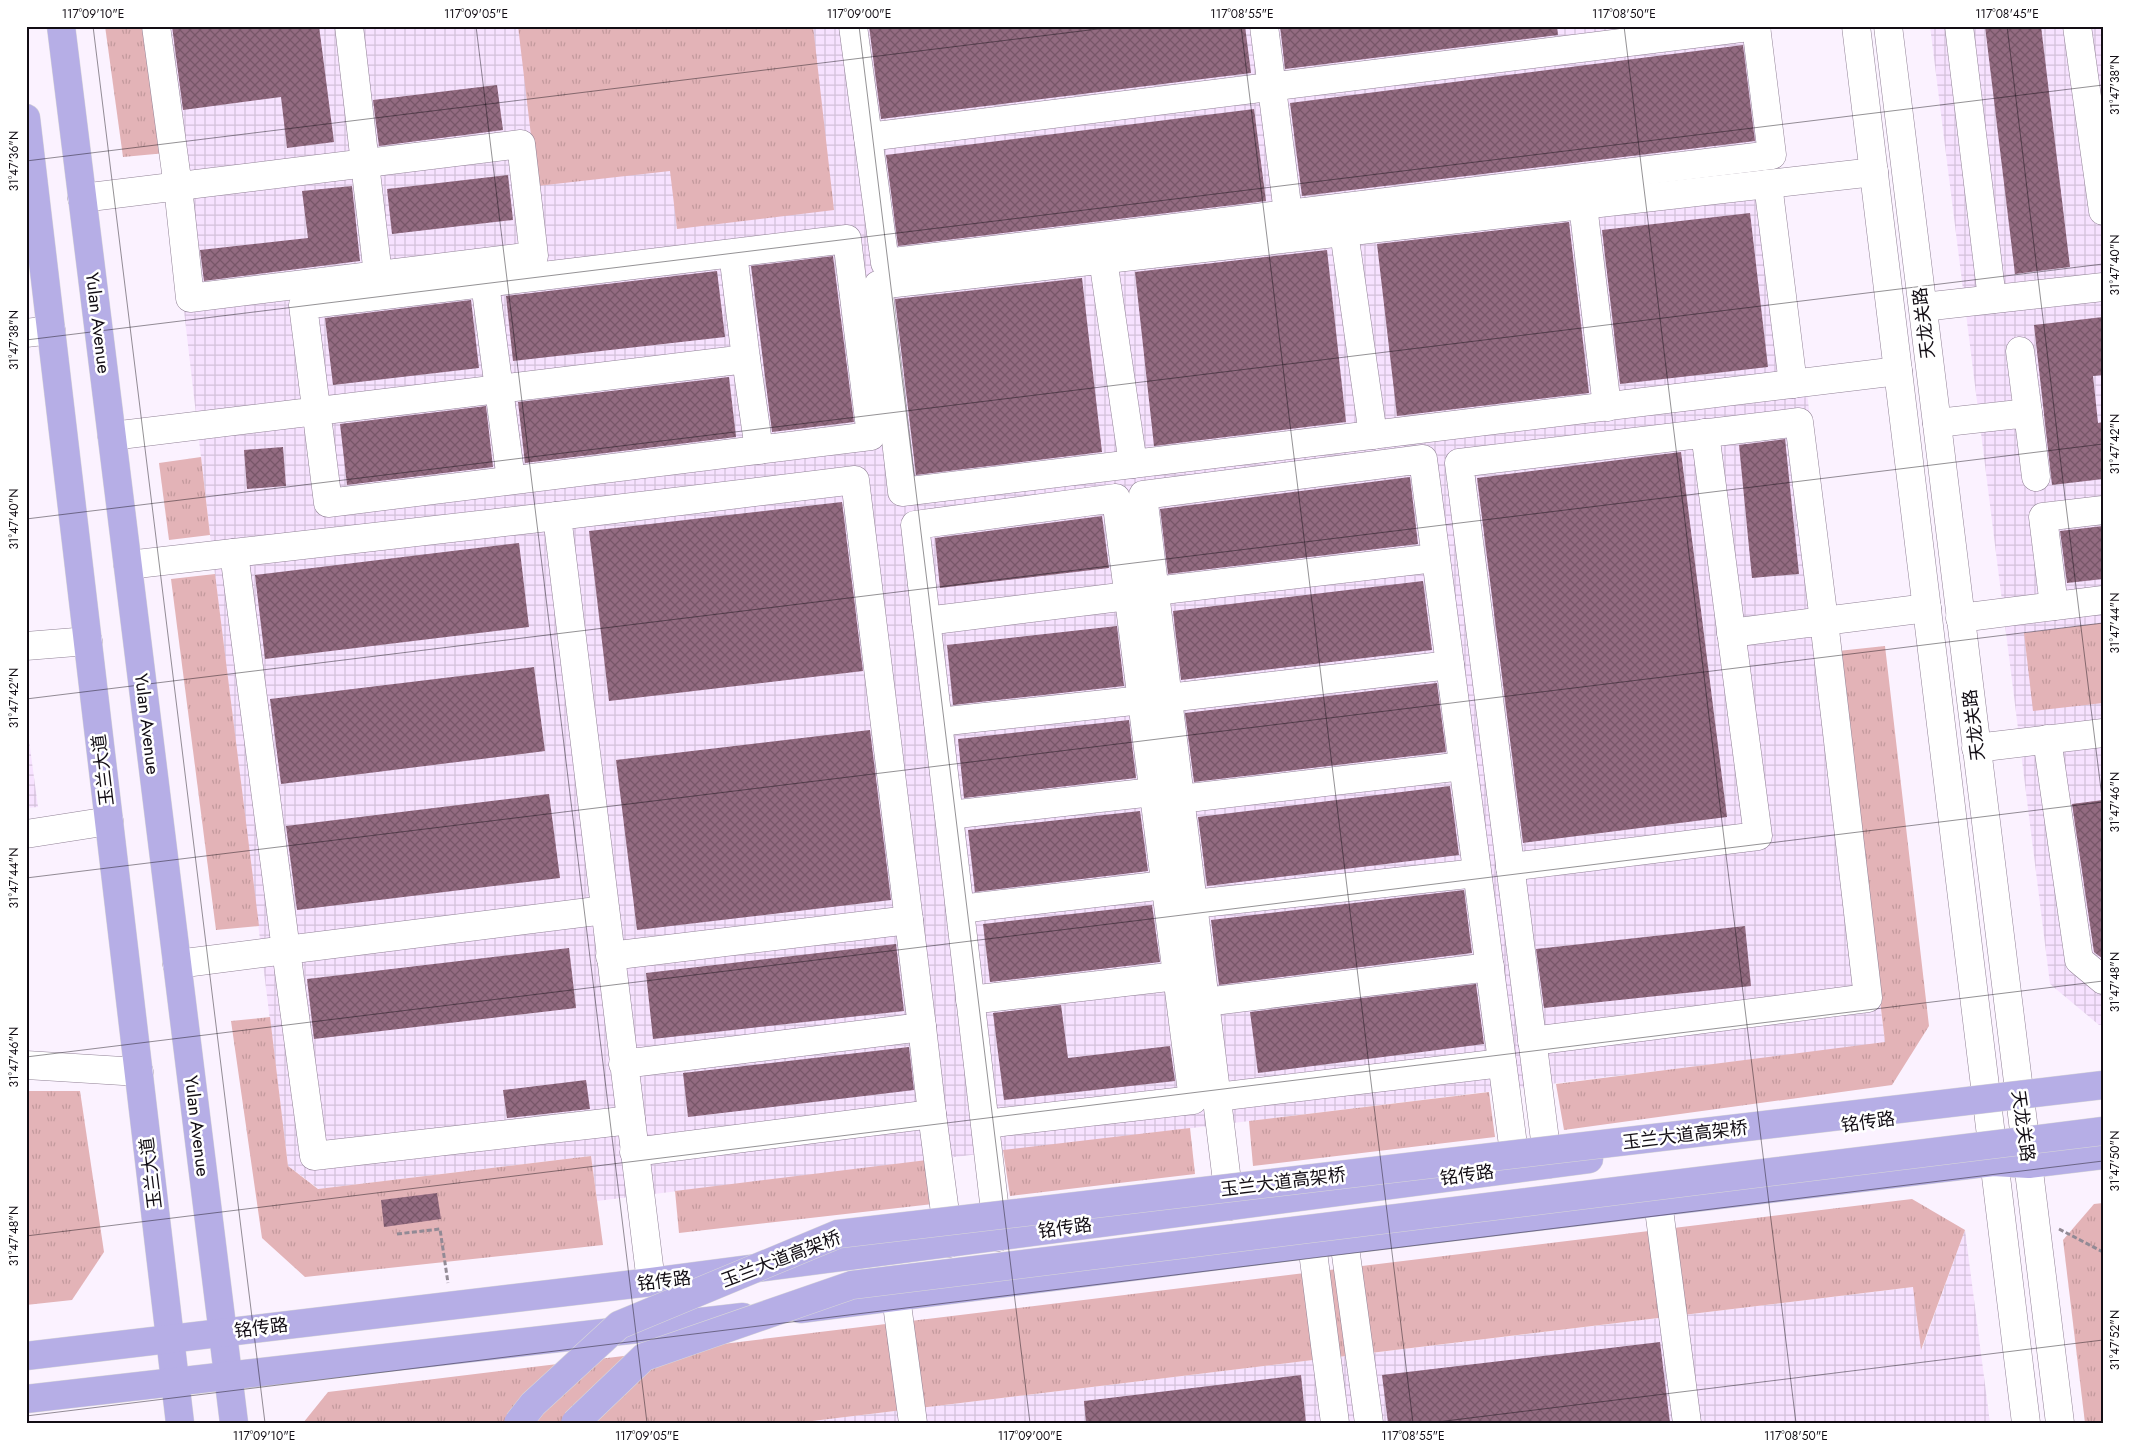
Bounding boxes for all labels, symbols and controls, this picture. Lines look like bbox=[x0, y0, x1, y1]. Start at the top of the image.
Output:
text: 117°09'10"E bbox=[62, 5, 124, 23]
text: 117°09'05"E bbox=[444, 5, 508, 23]
text: 117°09'00"E bbox=[827, 5, 891, 23]
text: 117°08'55"E bbox=[1210, 5, 1274, 23]
text: 117°08'50"E bbox=[1592, 5, 1656, 23]
text: 117°08'45"E bbox=[1975, 5, 2039, 23]
text: 31°47'38"N bbox=[2106, 55, 2124, 115]
text: 31°47'36"N bbox=[5, 131, 23, 191]
text: 31°47'40"N bbox=[2106, 234, 2124, 296]
street label: Yulan Avenue bbox=[79, 271, 117, 375]
street label: 天龙关路 bbox=[1907, 286, 1941, 360]
text: 31°47'38"N bbox=[5, 310, 23, 370]
text: 31°47'42"N bbox=[2106, 414, 2124, 474]
text: 31°47'40"N bbox=[5, 488, 23, 550]
text: 31°47'44"N bbox=[2106, 593, 2124, 653]
text: 31°47'42"N bbox=[5, 668, 23, 728]
street label: Yulan Avenue bbox=[128, 672, 166, 776]
street label: 天龙关路 bbox=[1957, 688, 1991, 762]
street label: 玉兰大道 bbox=[86, 733, 120, 807]
text: 31°47'46"N bbox=[2106, 772, 2124, 832]
text: 31°47'44"N bbox=[5, 848, 23, 908]
text: 31°47'48"N bbox=[2106, 952, 2124, 1012]
text: 31°47'46"N bbox=[5, 1027, 23, 1087]
street label: Yulan Avenue bbox=[178, 1074, 216, 1178]
street label: 天龙关路 bbox=[2005, 1089, 2041, 1163]
street label: 铭传路 bbox=[1839, 1105, 1897, 1139]
street label: 玉兰大道高架桥 bbox=[1621, 1114, 1749, 1156]
text: 31°47'50"N bbox=[2106, 1131, 2124, 1191]
street label: 玉兰大道 bbox=[134, 1136, 168, 1210]
street label: 铭传路 bbox=[1438, 1158, 1496, 1192]
street label: 玉兰大道高架桥 bbox=[1219, 1161, 1347, 1203]
text: 31°47'48"N bbox=[5, 1206, 23, 1266]
street label: 铭传路 bbox=[1036, 1211, 1094, 1245]
street label: 玉兰大道高架桥 bbox=[718, 1224, 844, 1294]
street label: 铭传路 bbox=[636, 1265, 692, 1297]
text: 31°47'52"N bbox=[2106, 1310, 2124, 1370]
street label: 铭传路 bbox=[233, 1312, 289, 1344]
text: 117°09'10"E bbox=[233, 1427, 295, 1445]
text: 117°09'05"E bbox=[615, 1427, 679, 1445]
text: 117°09'00"E bbox=[998, 1427, 1062, 1445]
text: 117°08'55"E bbox=[1381, 1427, 1445, 1445]
text: 117°08'50"E bbox=[1764, 1427, 1828, 1445]

